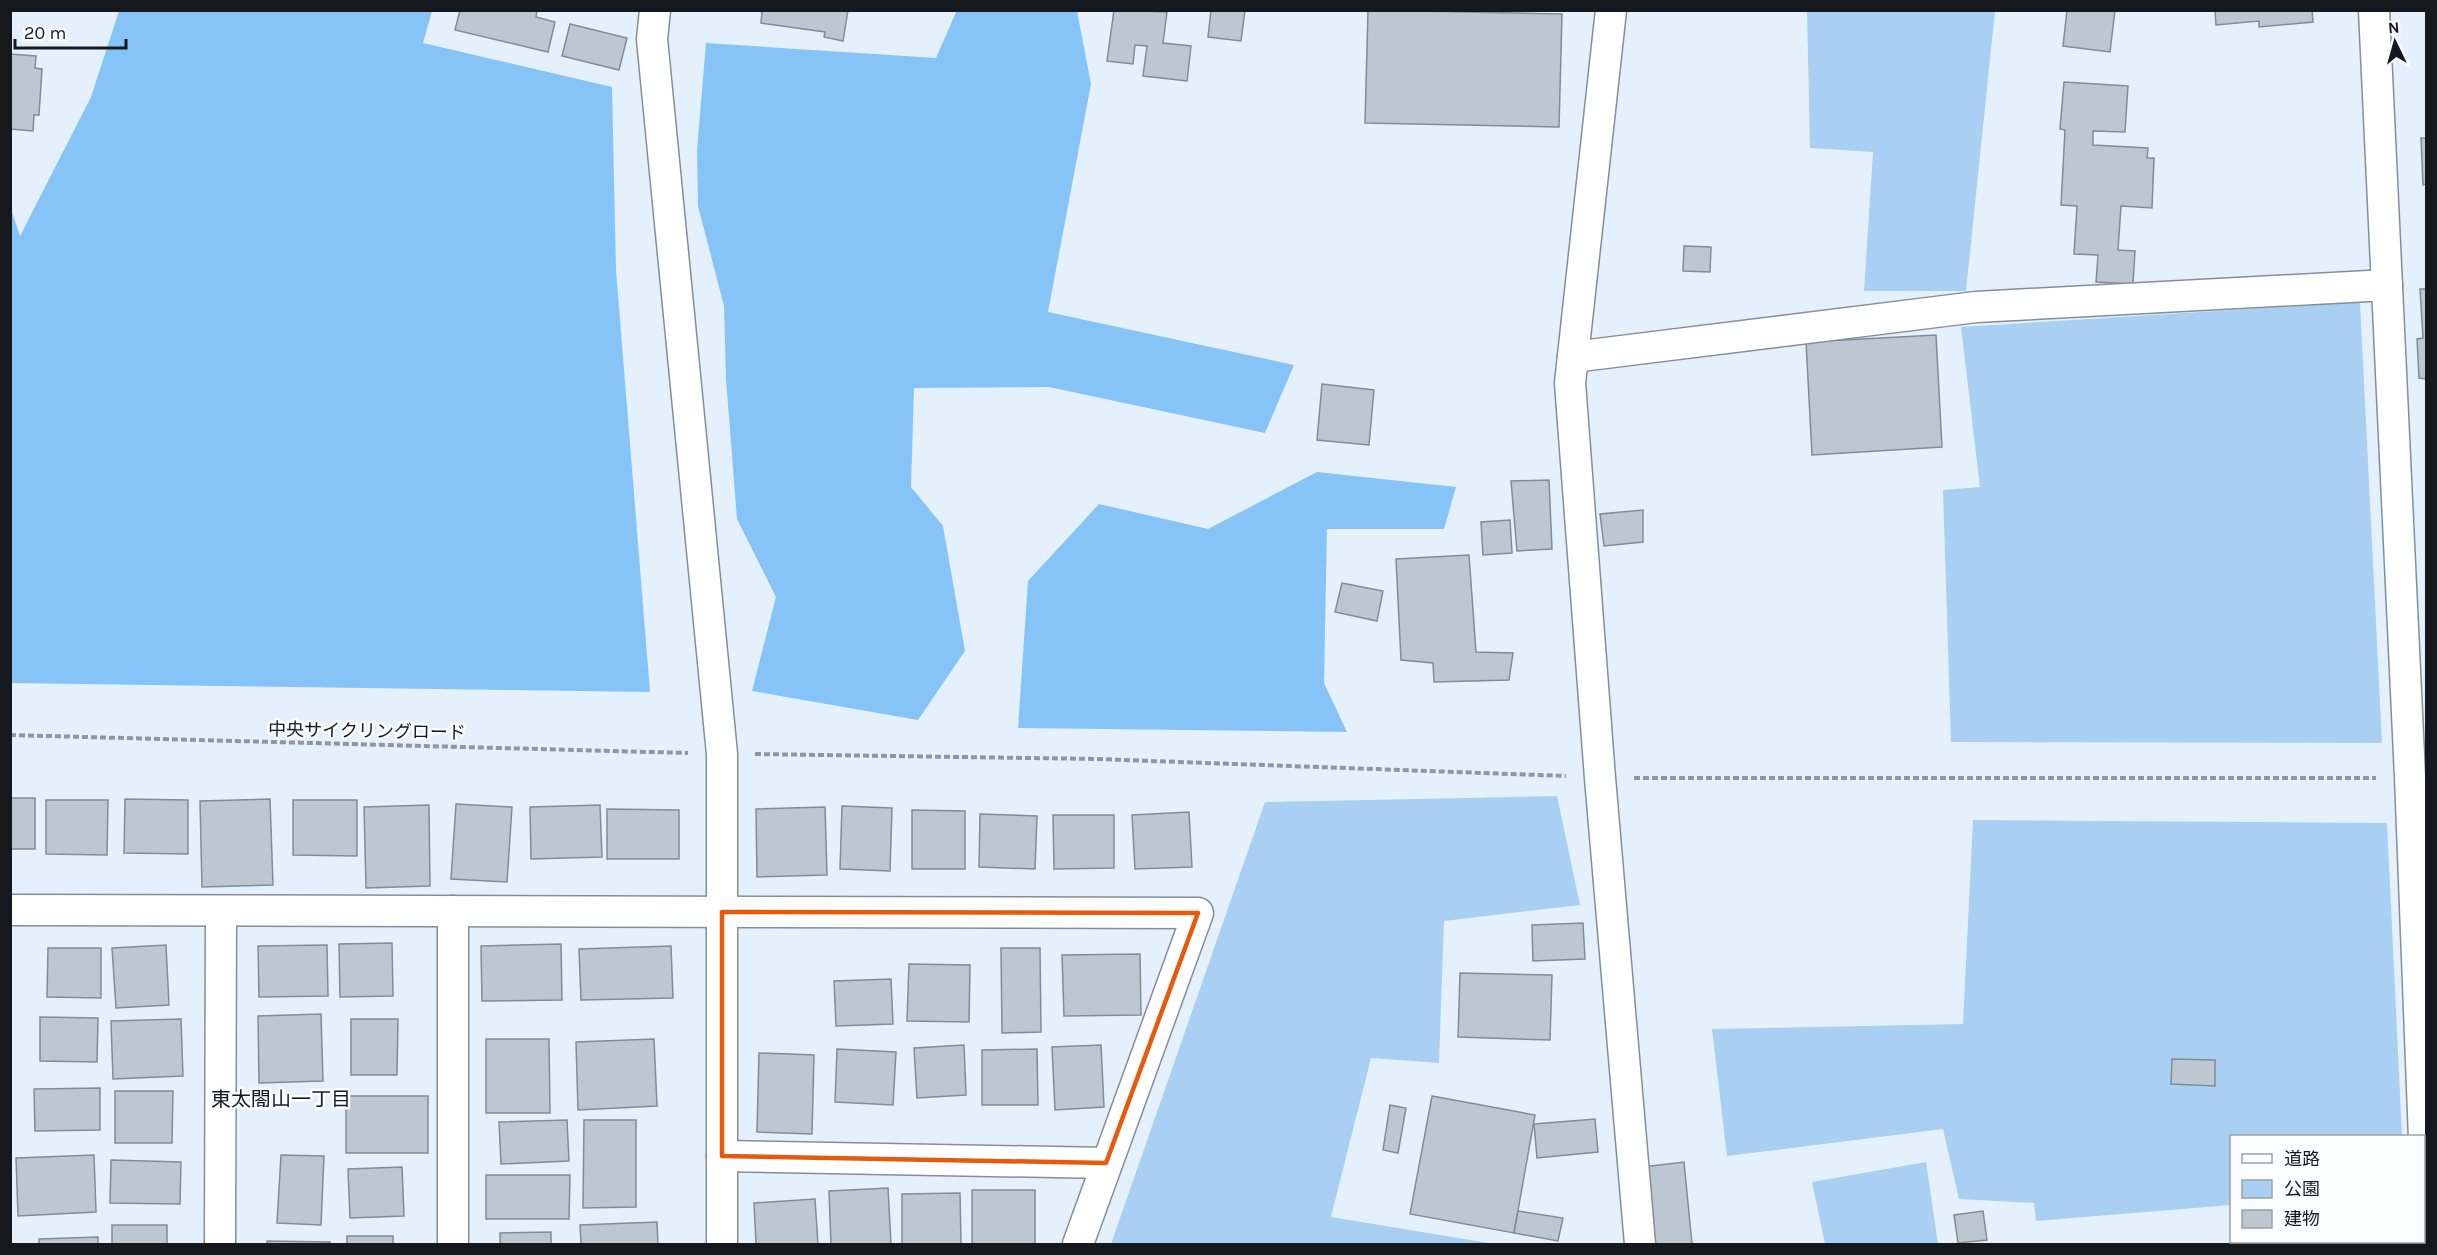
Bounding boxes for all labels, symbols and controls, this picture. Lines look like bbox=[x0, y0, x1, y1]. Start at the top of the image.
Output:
scale bar bbox=[15, 12, 126, 50]
north arrow bbox=[2365, 12, 2425, 72]
text: N bbox=[2387, 18, 2400, 38]
text: 20 m bbox=[24, 22, 66, 44]
street label: 中央サイクリングロード bbox=[268, 718, 466, 744]
district label: 東太閤山一丁目 bbox=[211, 1088, 351, 1111]
legend bbox=[2230, 1135, 2425, 1243]
text: 道路 bbox=[2284, 1148, 2320, 1170]
text: 公園 bbox=[2284, 1178, 2320, 1200]
text: 建物 bbox=[2284, 1208, 2320, 1230]

